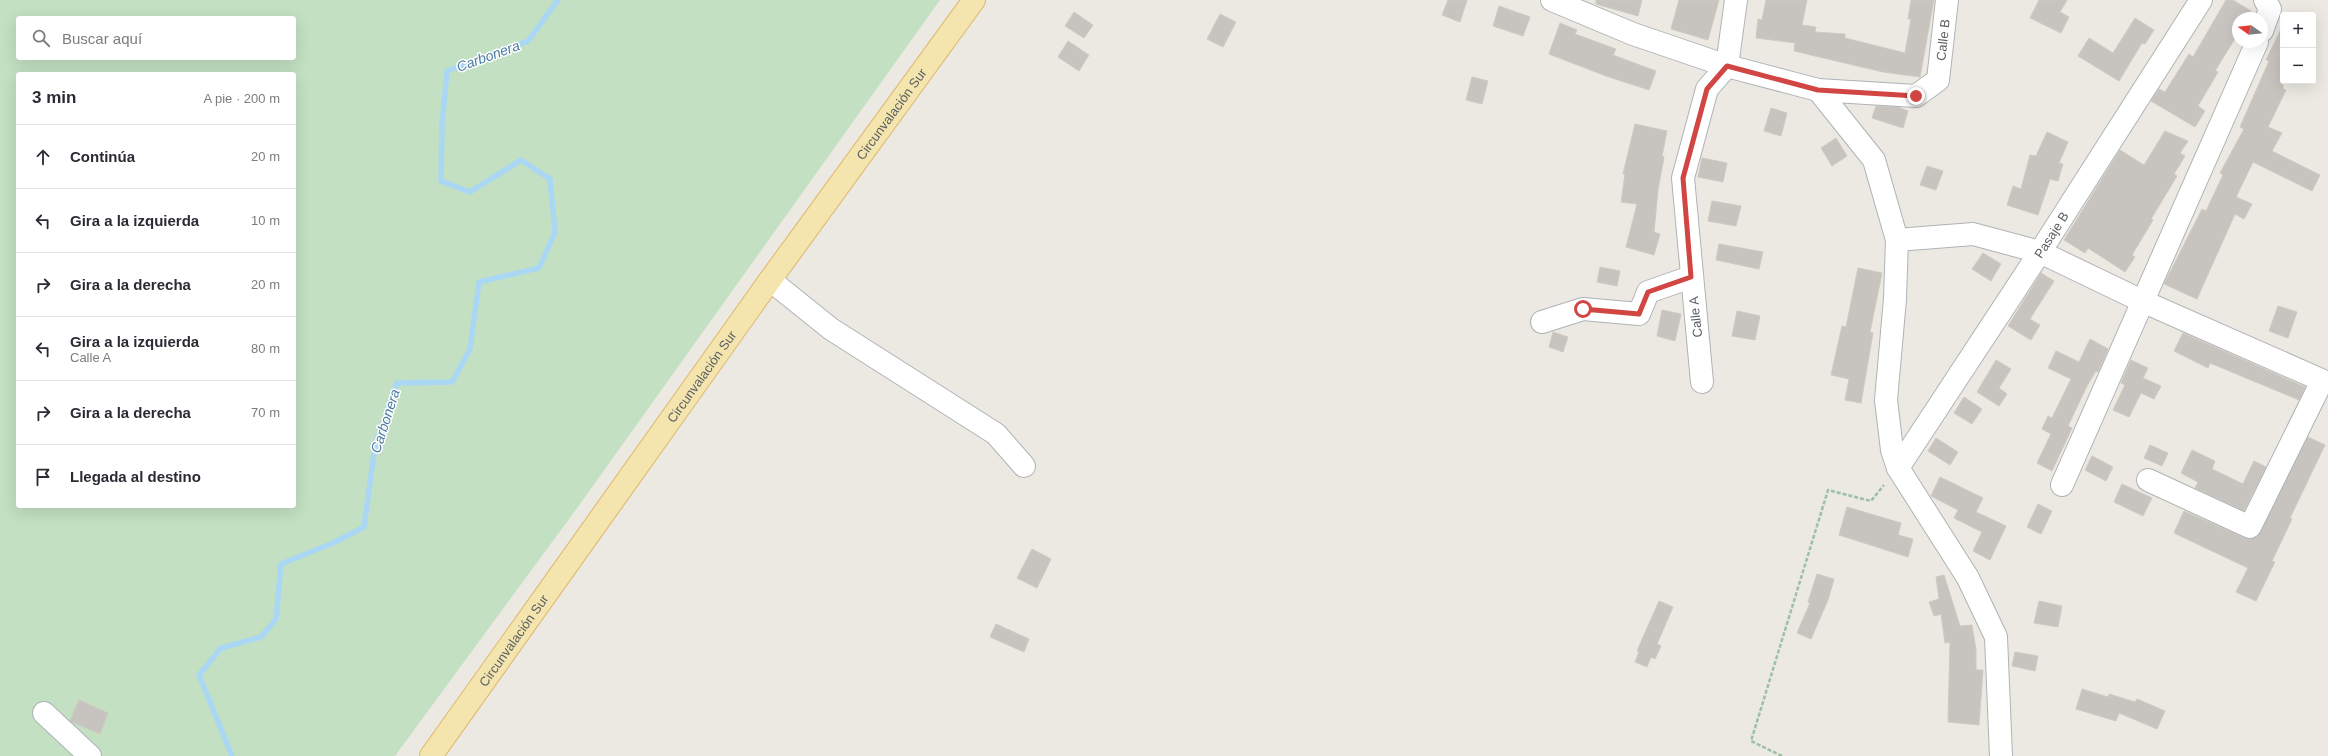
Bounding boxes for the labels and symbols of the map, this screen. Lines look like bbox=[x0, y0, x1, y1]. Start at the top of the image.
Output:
north arrow bbox=[2232, 12, 2268, 48]
street label: Calle B bbox=[1933, 18, 1953, 62]
water label: Carbonera bbox=[454, 37, 522, 75]
street label: Circunvalación Sur bbox=[853, 65, 930, 163]
route end bbox=[1907, 87, 1925, 105]
street label: Pasaje B bbox=[2031, 209, 2072, 261]
street label: Calle A bbox=[1686, 295, 1705, 338]
route start bbox=[1574, 300, 1592, 318]
street label: Circunvalación Sur bbox=[664, 327, 740, 426]
water label: Carbonera bbox=[367, 387, 403, 455]
street label: Circunvalación Sur bbox=[476, 591, 552, 689]

